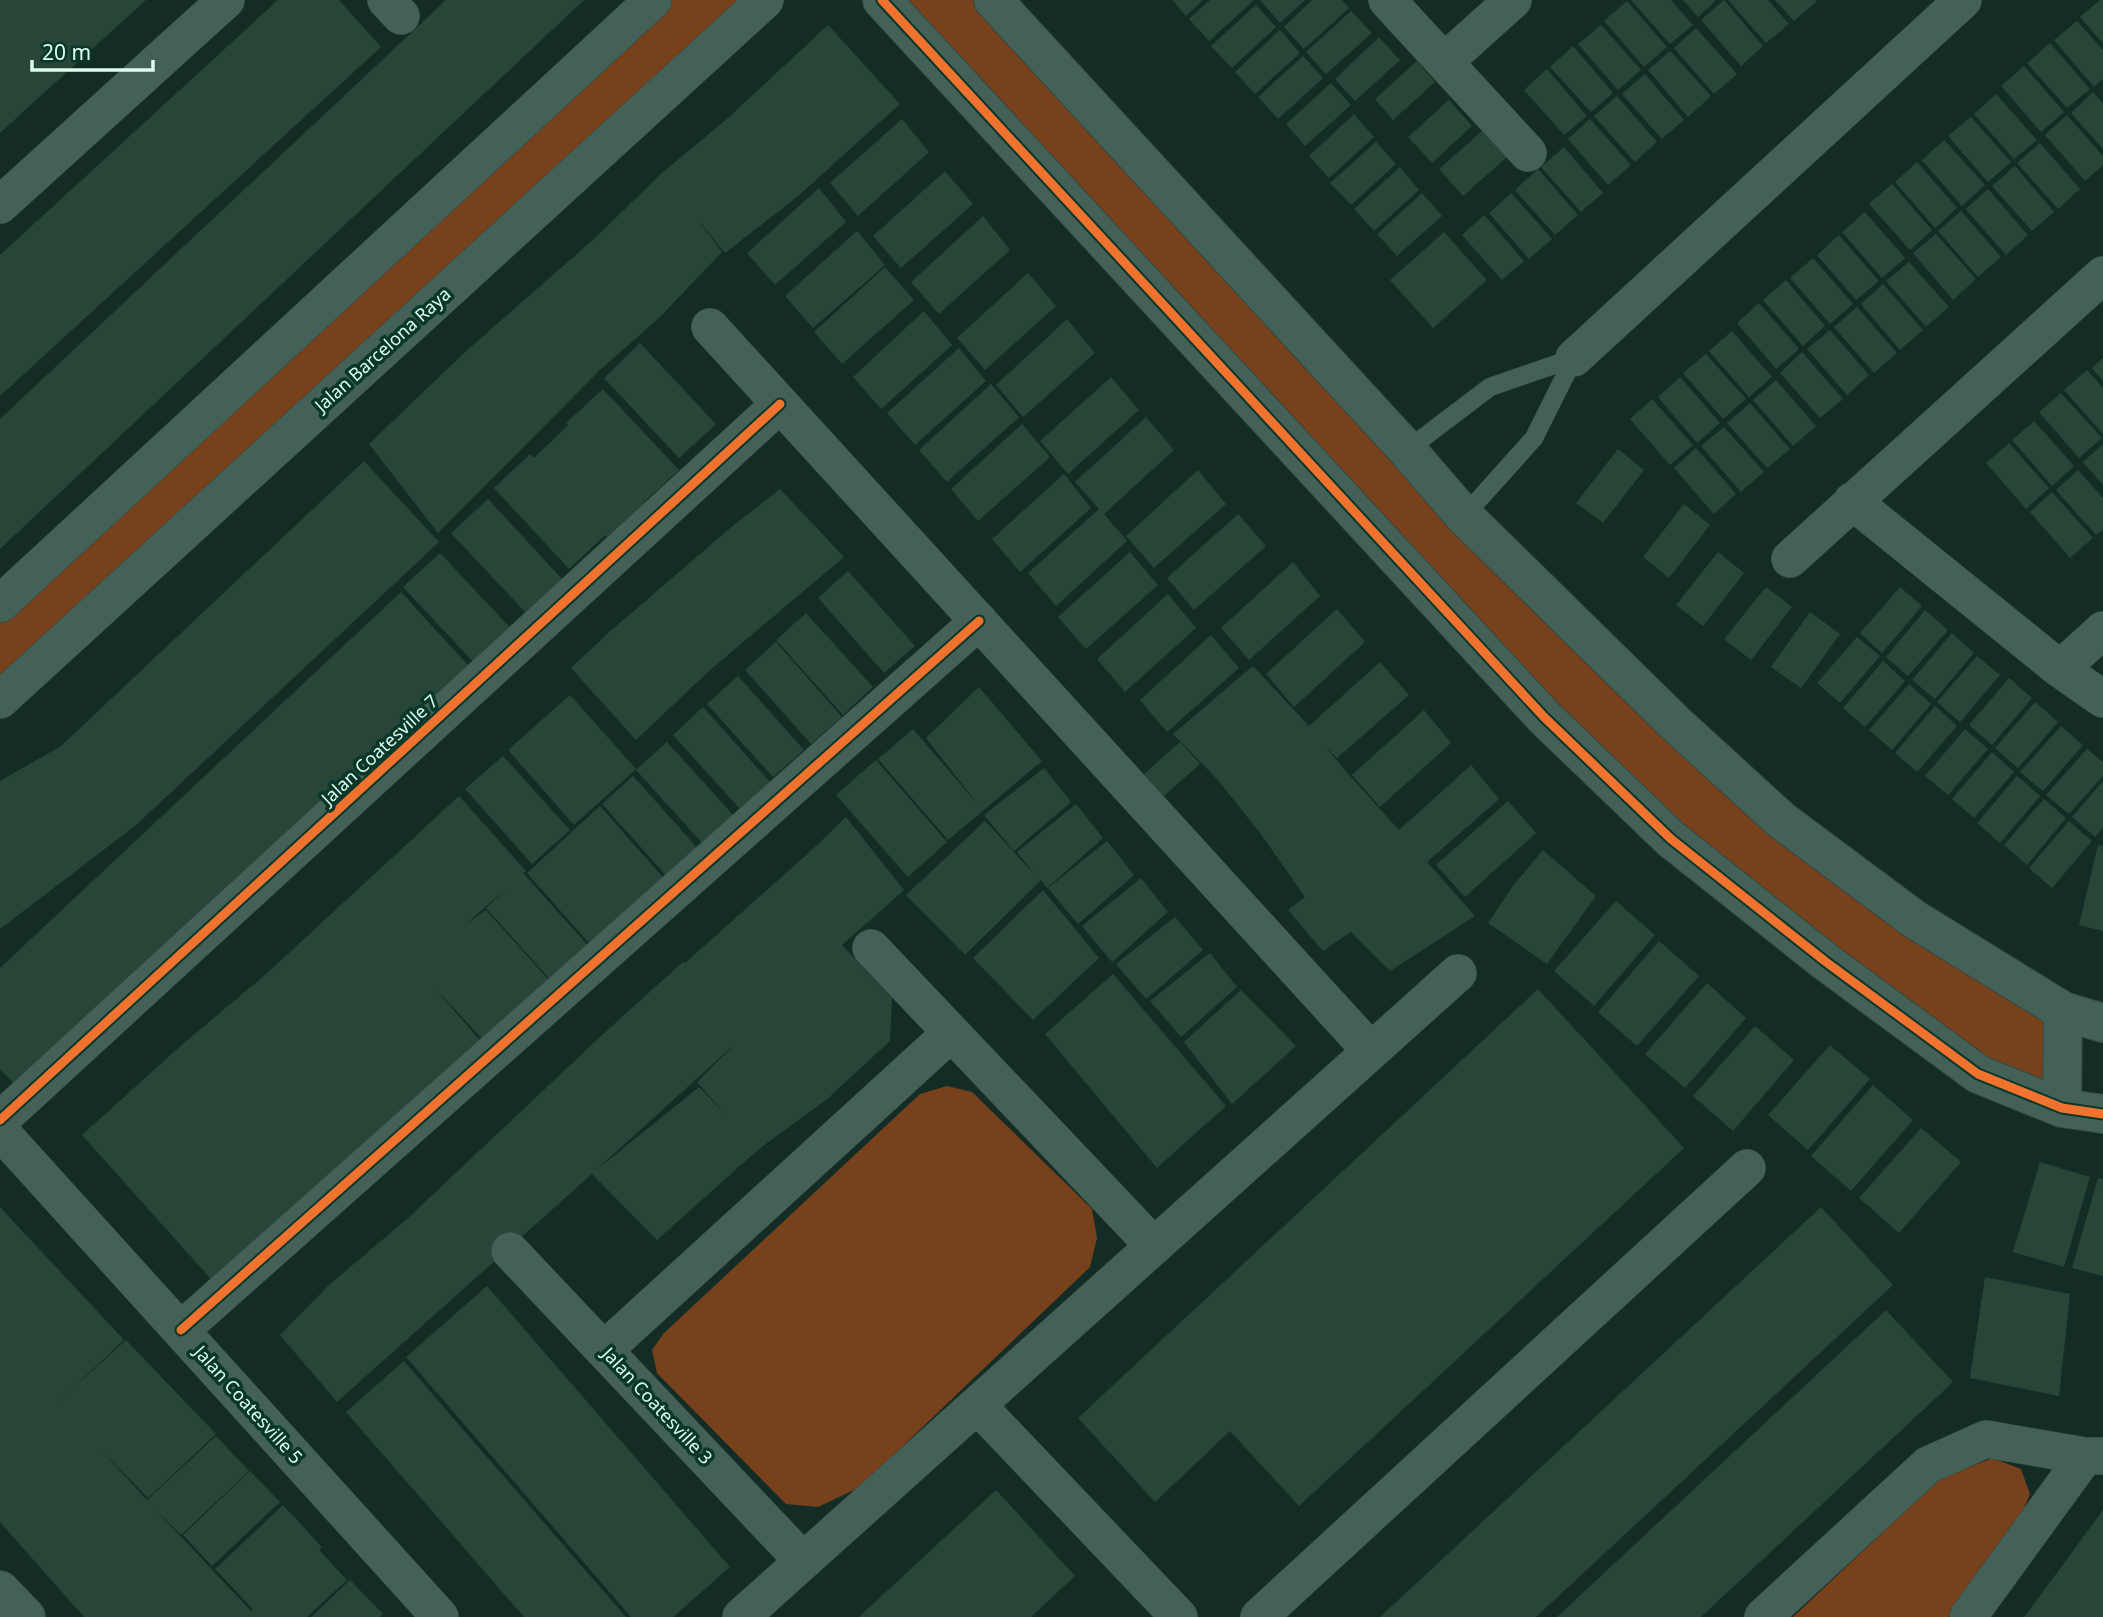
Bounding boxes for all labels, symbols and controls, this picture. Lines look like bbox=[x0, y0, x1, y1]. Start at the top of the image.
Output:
scale bar bbox=[32, 28, 152, 72]
text: 20 m bbox=[42, 38, 91, 66]
street label: Jalan Barcelona Raya bbox=[308, 282, 455, 418]
street label: Jalan Coatesville 7 bbox=[314, 689, 443, 811]
street label: Jalan Coatesville 5 bbox=[188, 1339, 308, 1469]
street label: Jalan Coatesville 3 bbox=[596, 1340, 718, 1469]

